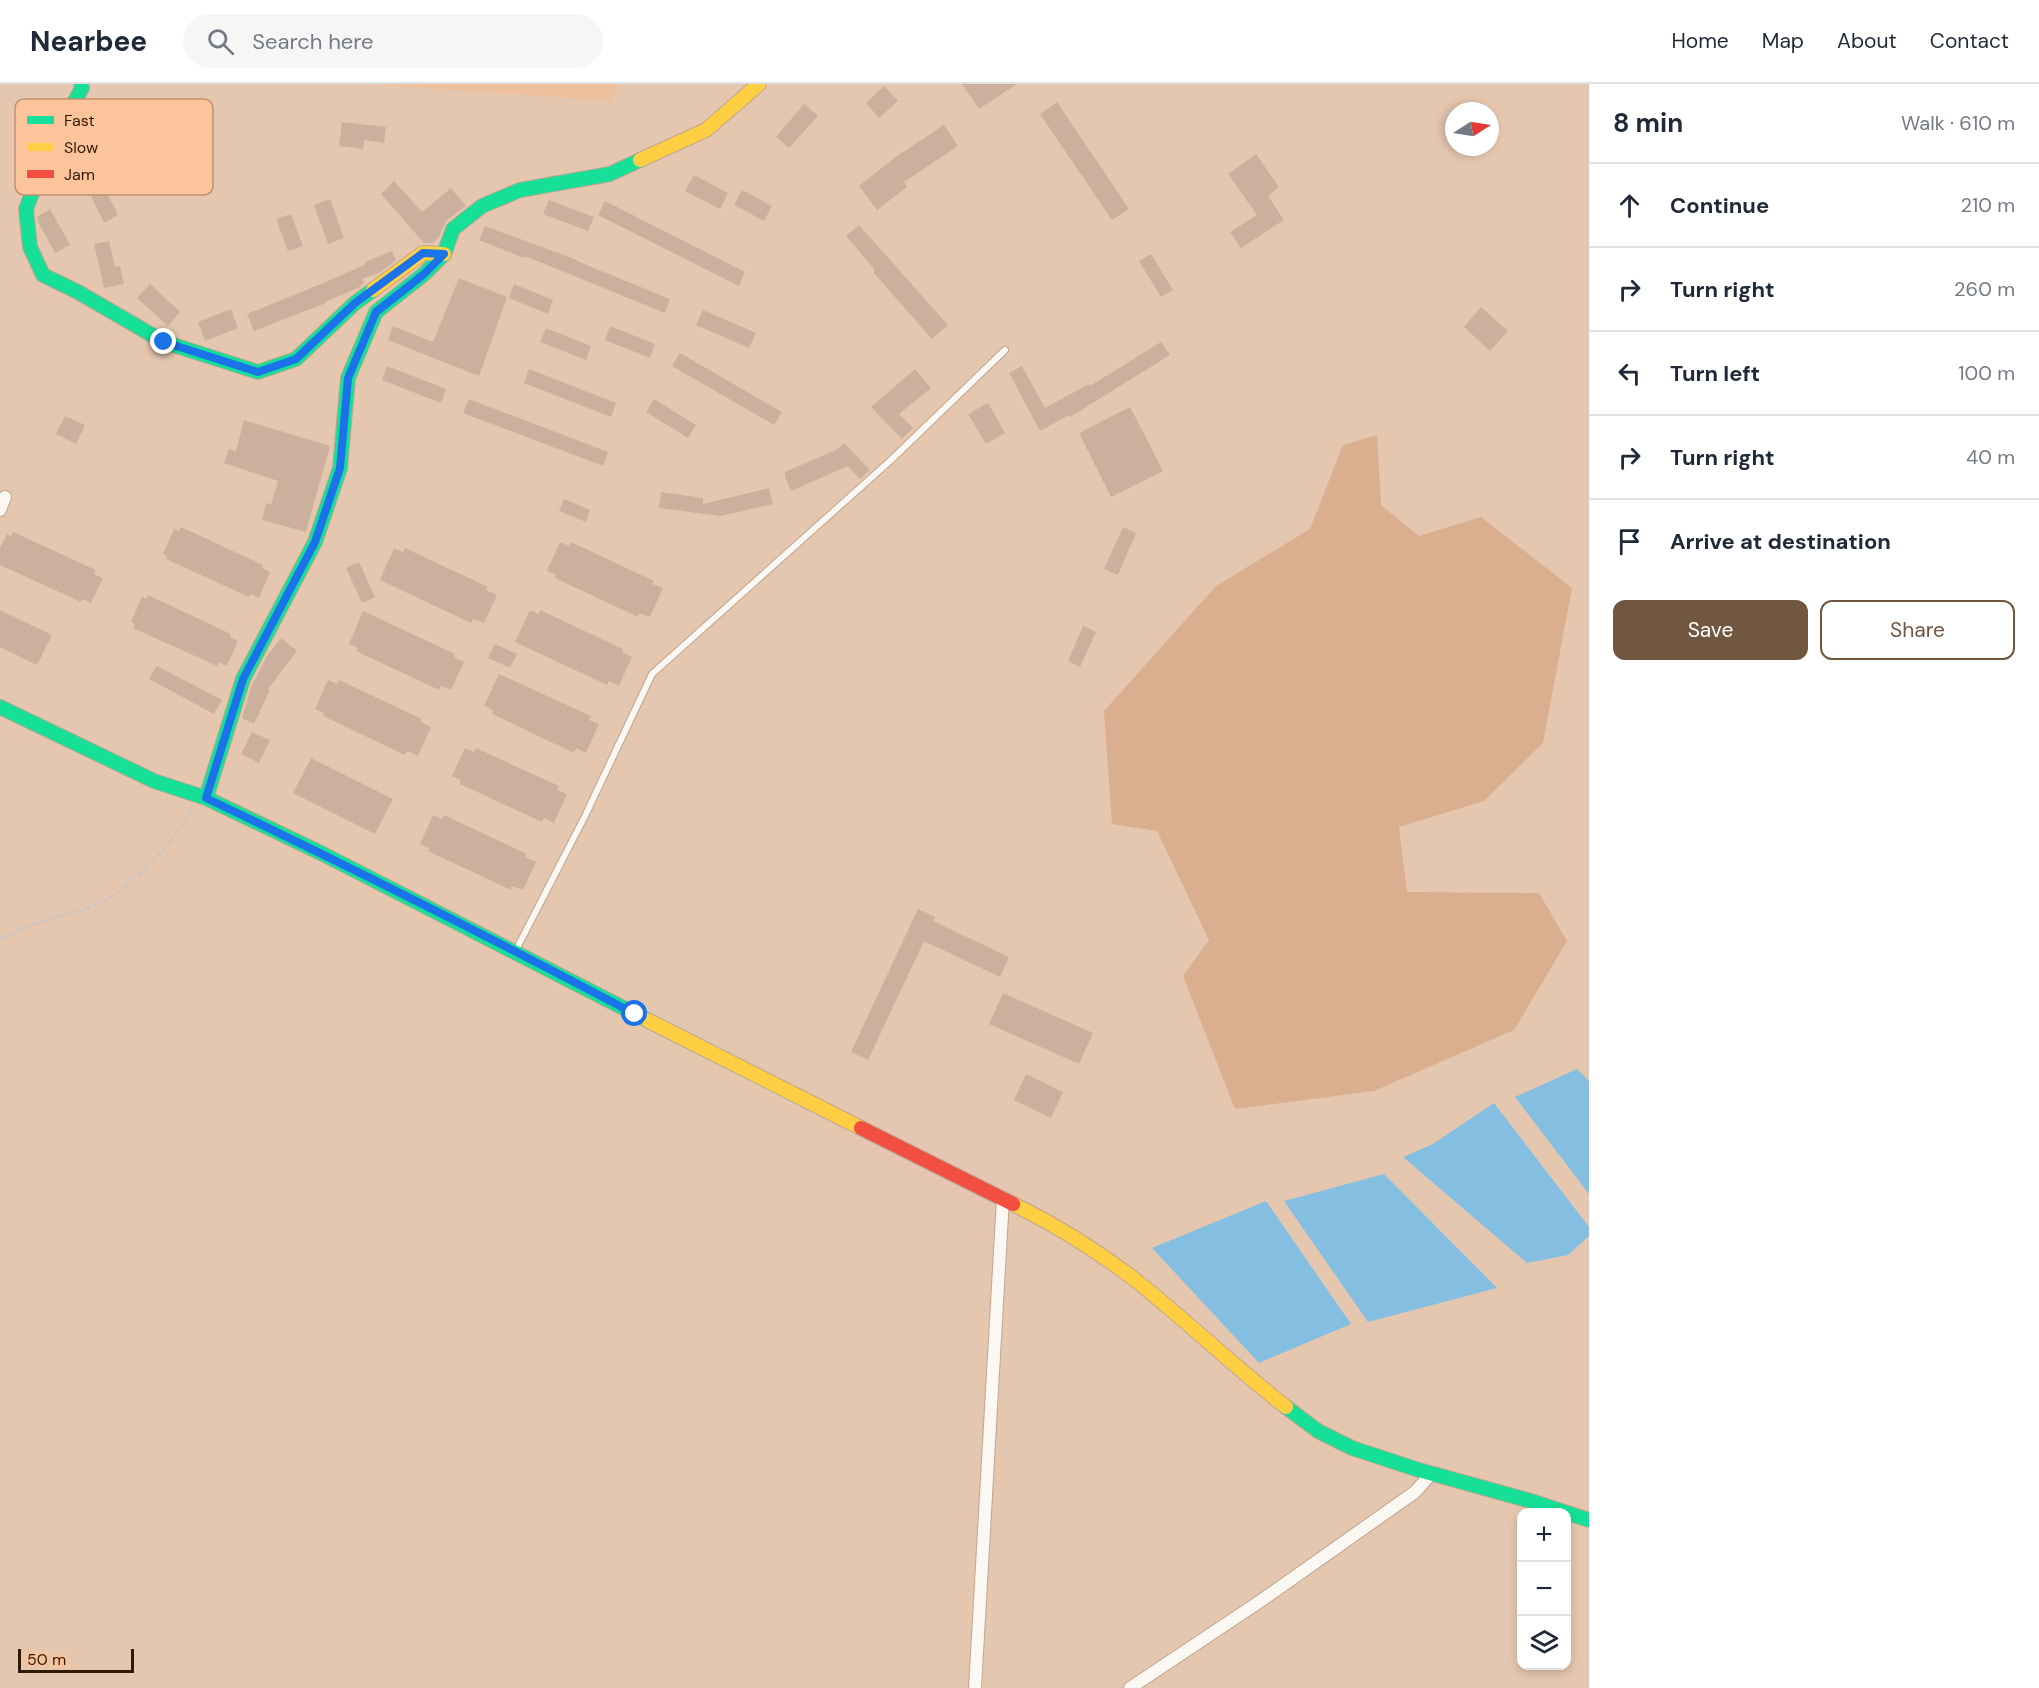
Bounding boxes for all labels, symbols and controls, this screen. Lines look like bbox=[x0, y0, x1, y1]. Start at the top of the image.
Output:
search box bbox=[183, 14, 603, 68]
text: Nearbee bbox=[30, 23, 147, 60]
icon: search bbox=[204, 25, 237, 58]
text: Search here bbox=[252, 27, 374, 56]
text: Home bbox=[1671, 27, 1729, 55]
text: Map bbox=[1762, 27, 1804, 55]
text: About bbox=[1837, 27, 1897, 55]
text: Contact bbox=[1930, 27, 2009, 55]
legend bbox=[15, 99, 213, 195]
north arrow bbox=[1445, 102, 1499, 156]
text: 8 min bbox=[1613, 106, 1683, 140]
text: Fast bbox=[64, 110, 95, 131]
text: Walk · 610 m bbox=[1901, 110, 2015, 136]
text: Slow bbox=[64, 137, 98, 158]
text: Jam bbox=[64, 164, 95, 185]
icon: ahead bbox=[1613, 189, 1646, 222]
text: Continue bbox=[1670, 191, 1769, 220]
text: 210 m bbox=[1960, 192, 2015, 218]
icon: right bbox=[1613, 273, 1646, 306]
text: Turn right bbox=[1670, 275, 1775, 304]
text: 260 m bbox=[1954, 276, 2015, 302]
route end bbox=[150, 328, 176, 354]
icon: left bbox=[1613, 357, 1646, 390]
text: Turn left bbox=[1670, 359, 1760, 388]
text: 100 m bbox=[1958, 360, 2015, 386]
icon: right bbox=[1613, 441, 1646, 474]
text: Turn right bbox=[1670, 443, 1775, 472]
text: 40 m bbox=[1966, 444, 2015, 470]
icon: arrive bbox=[1613, 525, 1646, 558]
text: Arrive at destination bbox=[1670, 527, 1891, 556]
button: Save bbox=[1613, 600, 1808, 660]
button: Share bbox=[1820, 600, 2015, 660]
route start bbox=[621, 1000, 647, 1026]
map controls bbox=[1517, 1508, 1571, 1670]
button: + bbox=[1517, 1508, 1571, 1562]
button: − bbox=[1517, 1562, 1571, 1616]
button: layers bbox=[1517, 1616, 1571, 1670]
scale bar bbox=[18, 1646, 134, 1674]
text: 50 m bbox=[27, 1649, 66, 1670]

